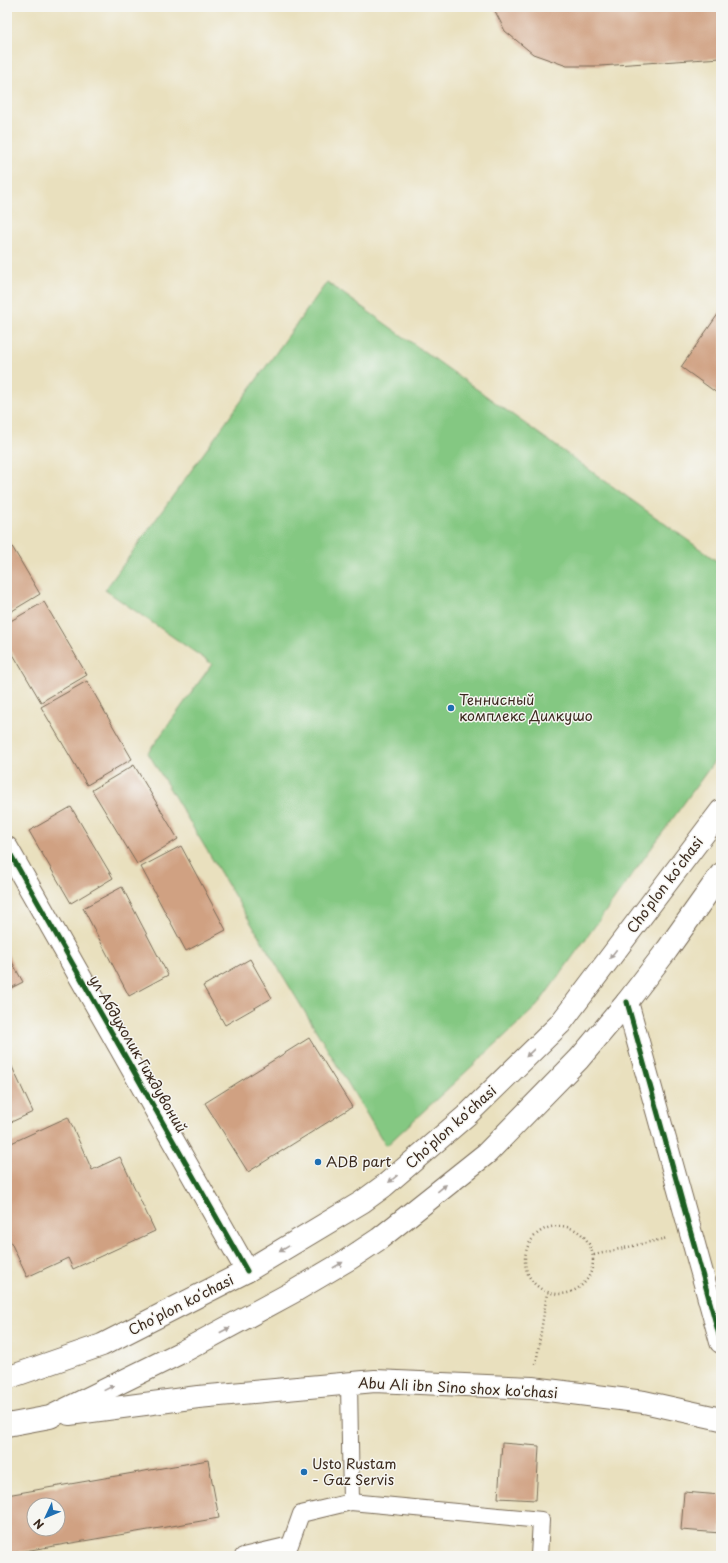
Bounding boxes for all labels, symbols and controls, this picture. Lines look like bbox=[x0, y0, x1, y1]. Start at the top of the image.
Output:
place label: Теннисный комплекс Дилкушо bbox=[459, 689, 593, 726]
marker: Теннисный комплекс Дилкушо bbox=[446, 703, 456, 713]
street label: Choʻplon koʻchasi bbox=[621, 832, 708, 937]
one-way arrow bbox=[609, 948, 617, 959]
street label: ул Абдухолик Гиждувоний bbox=[85, 971, 192, 1136]
one-way arrow bbox=[525, 1048, 535, 1058]
street label: Choʻplon koʻchasi bbox=[401, 1080, 501, 1173]
place label: ADB part bbox=[326, 1151, 391, 1172]
marker: ADB part bbox=[313, 1157, 323, 1167]
one-way arrow bbox=[388, 1174, 398, 1183]
one-way arrow bbox=[437, 1184, 447, 1193]
one-way arrow bbox=[278, 1246, 290, 1253]
one-way arrow bbox=[332, 1262, 343, 1269]
street label: Choʻplon koʻchasi bbox=[124, 1269, 237, 1340]
one-way arrow bbox=[219, 1326, 230, 1333]
street label: Abu Ali ibn Sino shox ko'chasi bbox=[358, 1372, 558, 1403]
one-way arrow bbox=[103, 1385, 114, 1391]
place label: Usto Rustam - Gaz Servis bbox=[312, 1453, 397, 1490]
marker: Usto Rustam - Gaz Servis bbox=[299, 1467, 309, 1477]
north arrow bbox=[26, 1497, 66, 1537]
text: N bbox=[29, 1515, 48, 1533]

